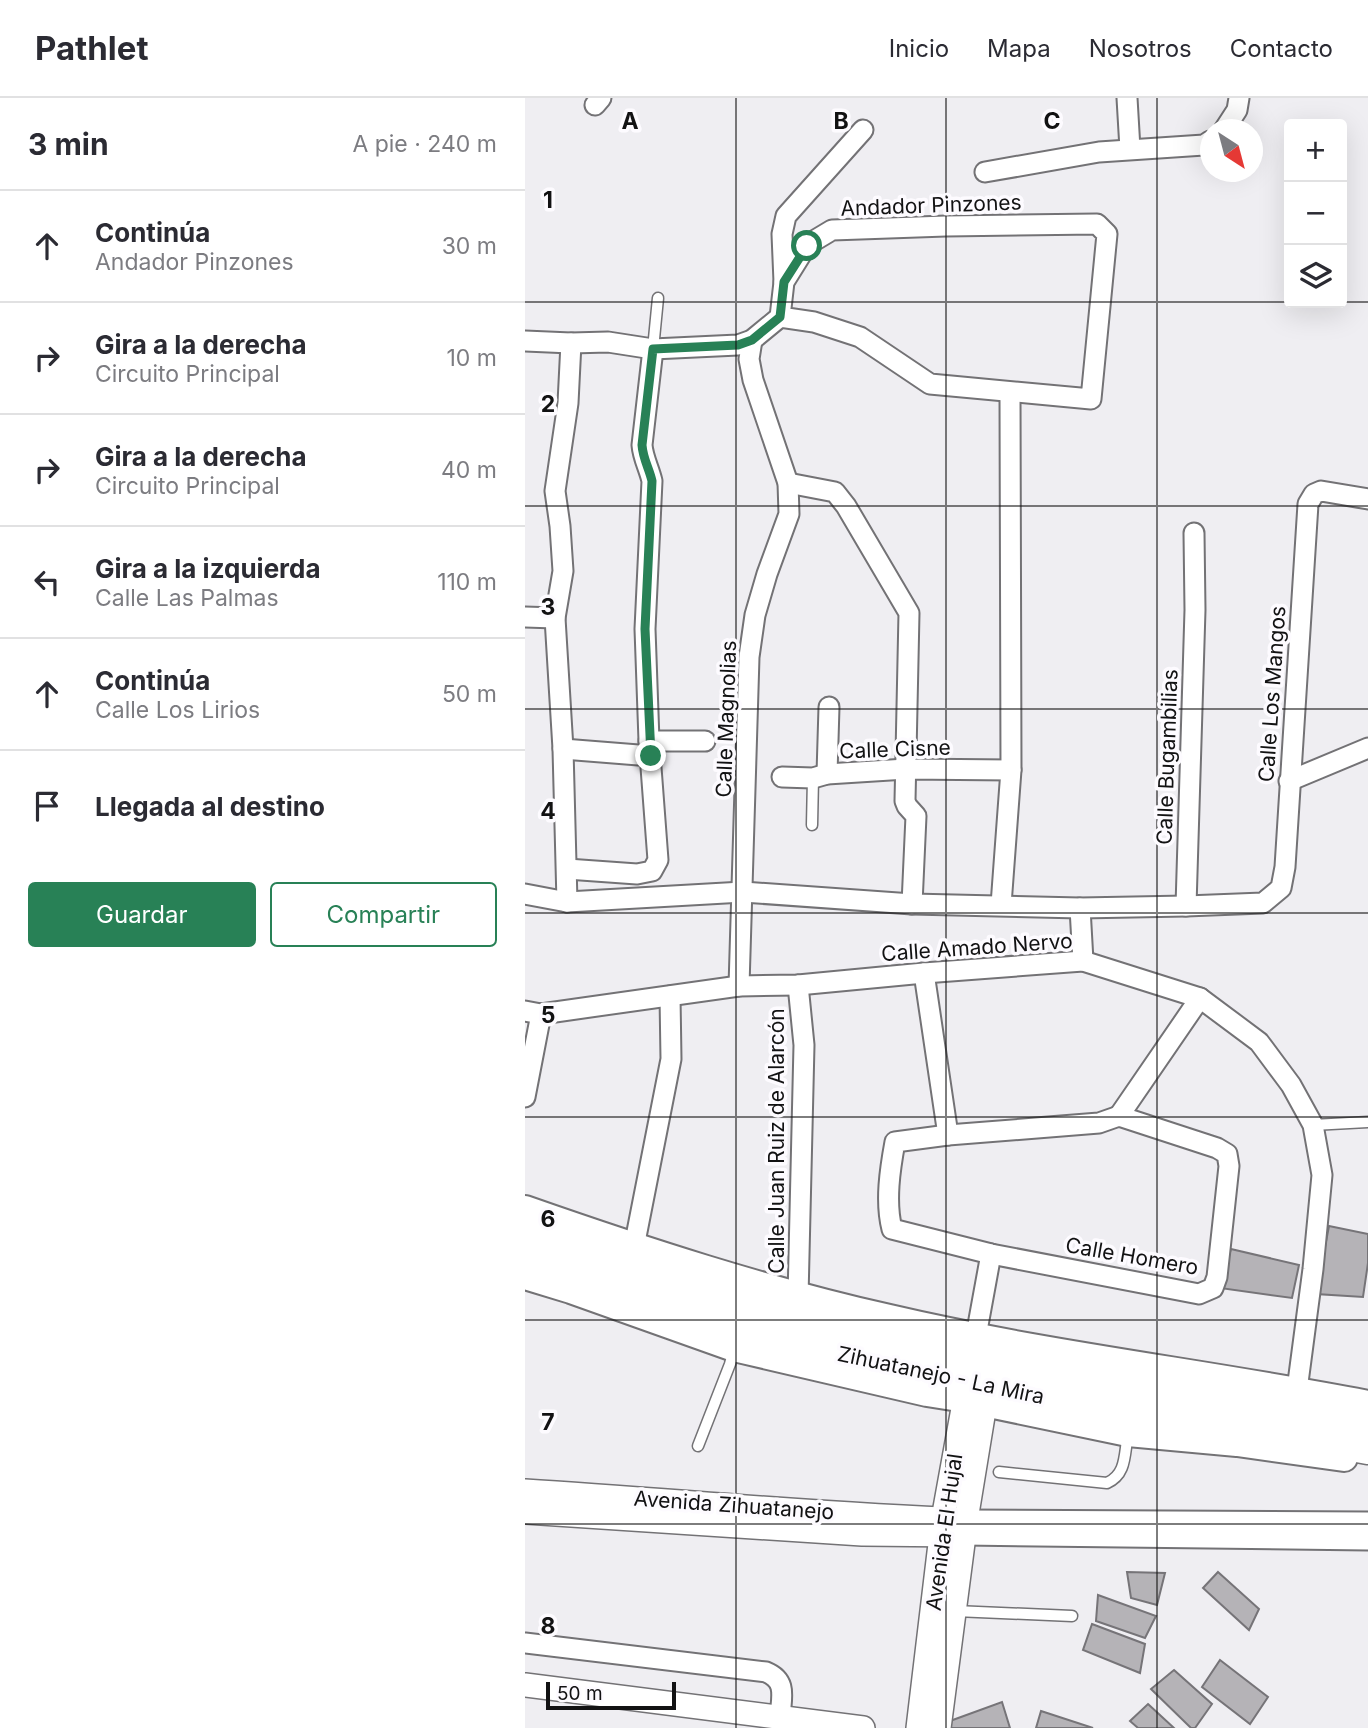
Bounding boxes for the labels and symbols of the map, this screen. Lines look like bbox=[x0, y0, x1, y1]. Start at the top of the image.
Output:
text: A bbox=[621, 107, 639, 135]
text: B bbox=[833, 107, 849, 135]
text: C bbox=[1043, 107, 1061, 135]
north arrow bbox=[1200, 119, 1263, 182]
text: 1 bbox=[543, 186, 553, 214]
street label: Andador Pinzones bbox=[840, 189, 1022, 221]
route start bbox=[791, 230, 822, 261]
text: 2 bbox=[541, 390, 555, 418]
text: 3 bbox=[541, 593, 555, 621]
street label: Calle Los Mangos bbox=[1253, 605, 1291, 783]
street label: Calle Magnolias bbox=[711, 640, 741, 798]
street label: Calle Bugambilias bbox=[1151, 669, 1183, 845]
street label: Calle Cisne bbox=[839, 735, 951, 763]
route end bbox=[635, 740, 666, 771]
text: 4 bbox=[540, 797, 556, 825]
street label: Calle Amado Nervo bbox=[880, 928, 1074, 966]
text: 5 bbox=[541, 1001, 555, 1029]
street label: Calle Juan Ruiz de Alarcón bbox=[764, 1008, 789, 1274]
text: 6 bbox=[541, 1205, 555, 1233]
street label: Calle Homero bbox=[1064, 1232, 1200, 1280]
street label: Zihuatanejo - La Mira bbox=[835, 1341, 1047, 1409]
text: 7 bbox=[541, 1408, 555, 1436]
street label: Avenida El Hujal bbox=[921, 1452, 967, 1612]
street label: Avenida Zihuatanejo bbox=[633, 1486, 835, 1524]
text: 8 bbox=[541, 1612, 555, 1640]
scale bar bbox=[546, 1679, 675, 1711]

